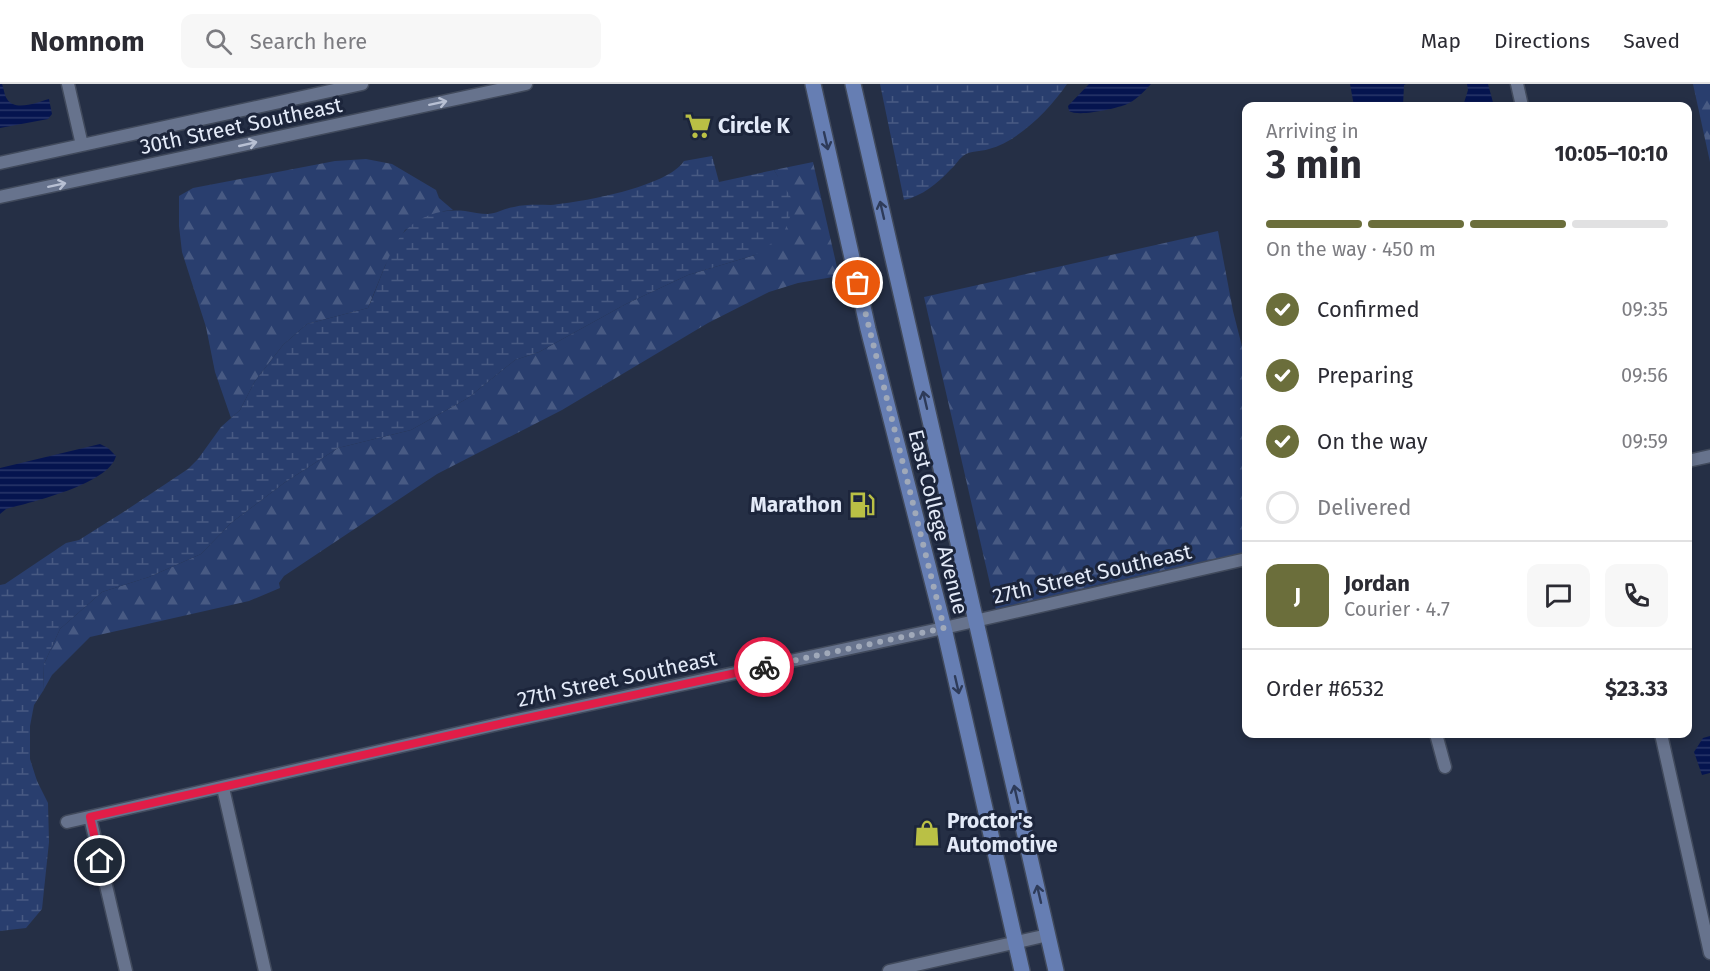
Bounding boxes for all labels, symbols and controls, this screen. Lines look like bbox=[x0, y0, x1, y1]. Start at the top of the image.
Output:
search box bbox=[181, 14, 601, 68]
text: Nomnom bbox=[30, 25, 145, 58]
icon: search bbox=[202, 25, 235, 58]
text: Search here bbox=[250, 28, 367, 55]
text: Map bbox=[1421, 28, 1461, 54]
text: Directions bbox=[1494, 28, 1590, 54]
text: Saved bbox=[1623, 28, 1680, 54]
street label: 30th Street Southeast bbox=[138, 92, 345, 160]
one-way arrow bbox=[428, 97, 448, 108]
supermarket icon: Circle K bbox=[683, 111, 713, 141]
place label: Circle K bbox=[718, 113, 791, 139]
text: Arriving in bbox=[1266, 119, 1359, 143]
one-way arrow bbox=[821, 131, 832, 150]
one-way arrow bbox=[238, 138, 257, 149]
text: 10:05–10:10 bbox=[1554, 140, 1668, 167]
text: 3 min bbox=[1266, 142, 1362, 188]
one-way arrow bbox=[47, 179, 67, 190]
one-way arrow bbox=[875, 201, 887, 220]
text: On the way · 450 m bbox=[1266, 237, 1436, 261]
pin bbox=[832, 257, 883, 308]
icon: bag bbox=[841, 266, 874, 299]
icon: check bbox=[1266, 293, 1299, 326]
text: Confirmed bbox=[1317, 296, 1420, 323]
text: 09:35 bbox=[1622, 297, 1668, 321]
icon: check bbox=[1266, 359, 1299, 392]
text: Preparing bbox=[1317, 362, 1413, 389]
text: 09:56 bbox=[1621, 363, 1668, 387]
one-way arrow bbox=[919, 391, 931, 410]
icon: check bbox=[1266, 425, 1299, 458]
street label: East College Avenue bbox=[902, 427, 974, 617]
text: On the way bbox=[1317, 428, 1428, 455]
text: 09:59 bbox=[1621, 429, 1668, 453]
fuel station icon: Marathon bbox=[847, 490, 877, 520]
place label: Marathon bbox=[750, 492, 842, 518]
text: Delivered bbox=[1317, 494, 1412, 521]
street label: 27th Street Southeast bbox=[990, 538, 1194, 610]
button: chat bbox=[1527, 564, 1590, 627]
button: phone bbox=[1605, 564, 1668, 627]
text: Jordan bbox=[1344, 570, 1410, 597]
text: J bbox=[1294, 582, 1301, 609]
text: Courier · 4.7 bbox=[1344, 597, 1450, 621]
courier bbox=[734, 637, 794, 697]
street label: 27th Street Southeast bbox=[515, 645, 719, 713]
icon: bike bbox=[748, 651, 781, 684]
one-way arrow bbox=[951, 675, 963, 694]
text: Order #6532 bbox=[1266, 675, 1384, 702]
text: $23.33 bbox=[1605, 675, 1668, 702]
one-way arrow bbox=[1010, 785, 1021, 804]
place label: Proctor's Automotive bbox=[946, 808, 1058, 858]
shop icon: Proctor's Automotive bbox=[912, 818, 942, 848]
pin bbox=[74, 835, 125, 886]
icon: home bbox=[83, 844, 116, 877]
one-way arrow bbox=[1033, 885, 1044, 905]

